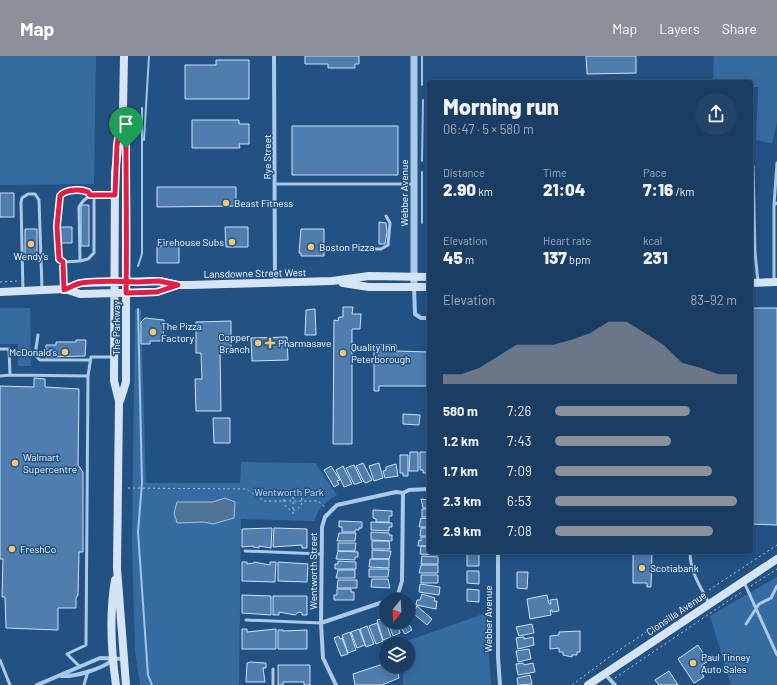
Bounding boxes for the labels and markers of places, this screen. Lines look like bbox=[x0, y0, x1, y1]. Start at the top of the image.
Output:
pin bbox=[109, 107, 143, 148]
place label: Beast Fitness bbox=[234, 197, 293, 209]
marker: Beast Fitness bbox=[221, 198, 231, 208]
place label: Firehouse Subs bbox=[157, 236, 224, 248]
marker: Firehouse Subs bbox=[227, 237, 237, 247]
marker: Wendy's bbox=[26, 239, 36, 249]
place label: Boston Pizza bbox=[319, 241, 374, 253]
marker: Boston Pizza bbox=[306, 242, 316, 252]
place label: Wendy's bbox=[14, 250, 49, 262]
place label: The Pizza Factory bbox=[161, 320, 202, 344]
marker: The Pizza Factory bbox=[148, 327, 158, 337]
place label: Copper Branch bbox=[219, 331, 250, 355]
place label: Pharmasave bbox=[278, 337, 331, 349]
marker: Copper Branch bbox=[253, 338, 263, 348]
marker: Pharmasave bbox=[265, 338, 275, 348]
place label: Quality Inn Peterborough bbox=[351, 341, 410, 365]
place label: McDonald's bbox=[9, 346, 57, 358]
marker: McDonald's bbox=[60, 347, 70, 357]
marker: Quality Inn Peterborough bbox=[338, 348, 348, 358]
place label: Walmart Supercentre bbox=[23, 451, 77, 475]
marker: Walmart Supercentre bbox=[10, 458, 20, 468]
place label: FreshCo bbox=[20, 543, 56, 555]
marker: FreshCo bbox=[7, 544, 17, 554]
place label: Scotiabank bbox=[650, 562, 699, 574]
marker: Scotiabank bbox=[637, 563, 647, 573]
place label: Paul Tinney Auto Sales bbox=[701, 651, 751, 675]
marker: Paul Tinney Auto Sales bbox=[688, 658, 698, 668]

